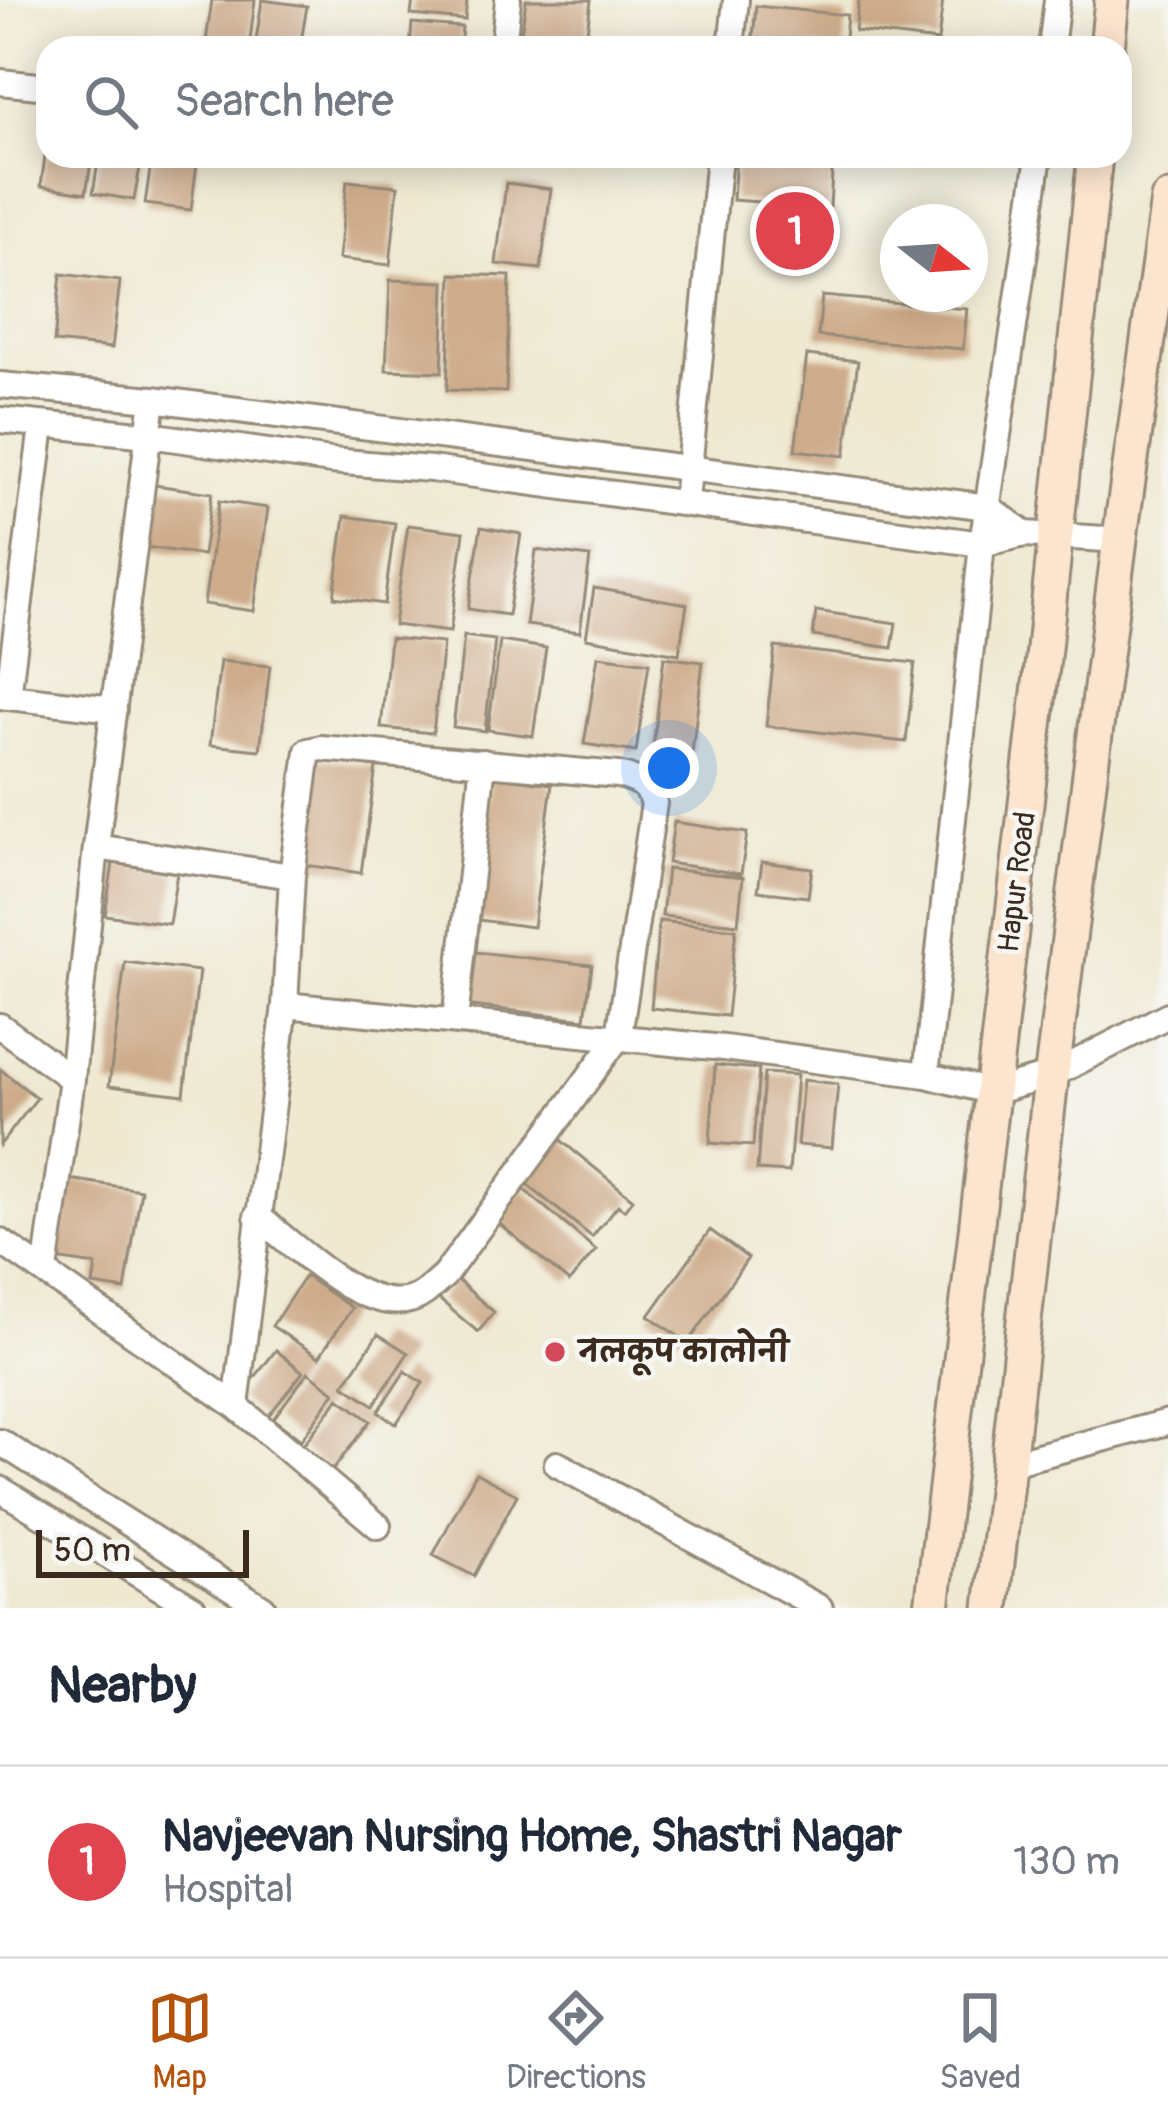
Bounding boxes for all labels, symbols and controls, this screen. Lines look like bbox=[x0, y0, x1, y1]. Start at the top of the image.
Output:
search box bbox=[36, 36, 1132, 168]
icon: search bbox=[78, 69, 144, 135]
text: Search here bbox=[174, 74, 394, 130]
pin: 1 bbox=[756, 186, 834, 276]
north arrow bbox=[880, 204, 988, 312]
your location bbox=[639, 738, 699, 798]
street label: Hapur Road bbox=[990, 809, 1044, 955]
place label: नलकूप कालोनी bbox=[576, 1328, 791, 1376]
marker: नलकूप कालोनी bbox=[542, 1339, 568, 1365]
scale bar bbox=[36, 1524, 249, 1577]
text: 50 m bbox=[54, 1530, 131, 1571]
text: Nearby bbox=[48, 1654, 196, 1718]
text: Navjeevan Nursing Home, Shastri Nagar bbox=[162, 1809, 902, 1865]
text: 1 bbox=[79, 1837, 95, 1886]
text: 130 m bbox=[1013, 1837, 1120, 1886]
text: Hospital bbox=[162, 1865, 294, 1914]
tab: Map bbox=[147, 1985, 213, 2098]
tab: Directions bbox=[506, 1985, 646, 2098]
tab: Saved bbox=[939, 1985, 1021, 2098]

